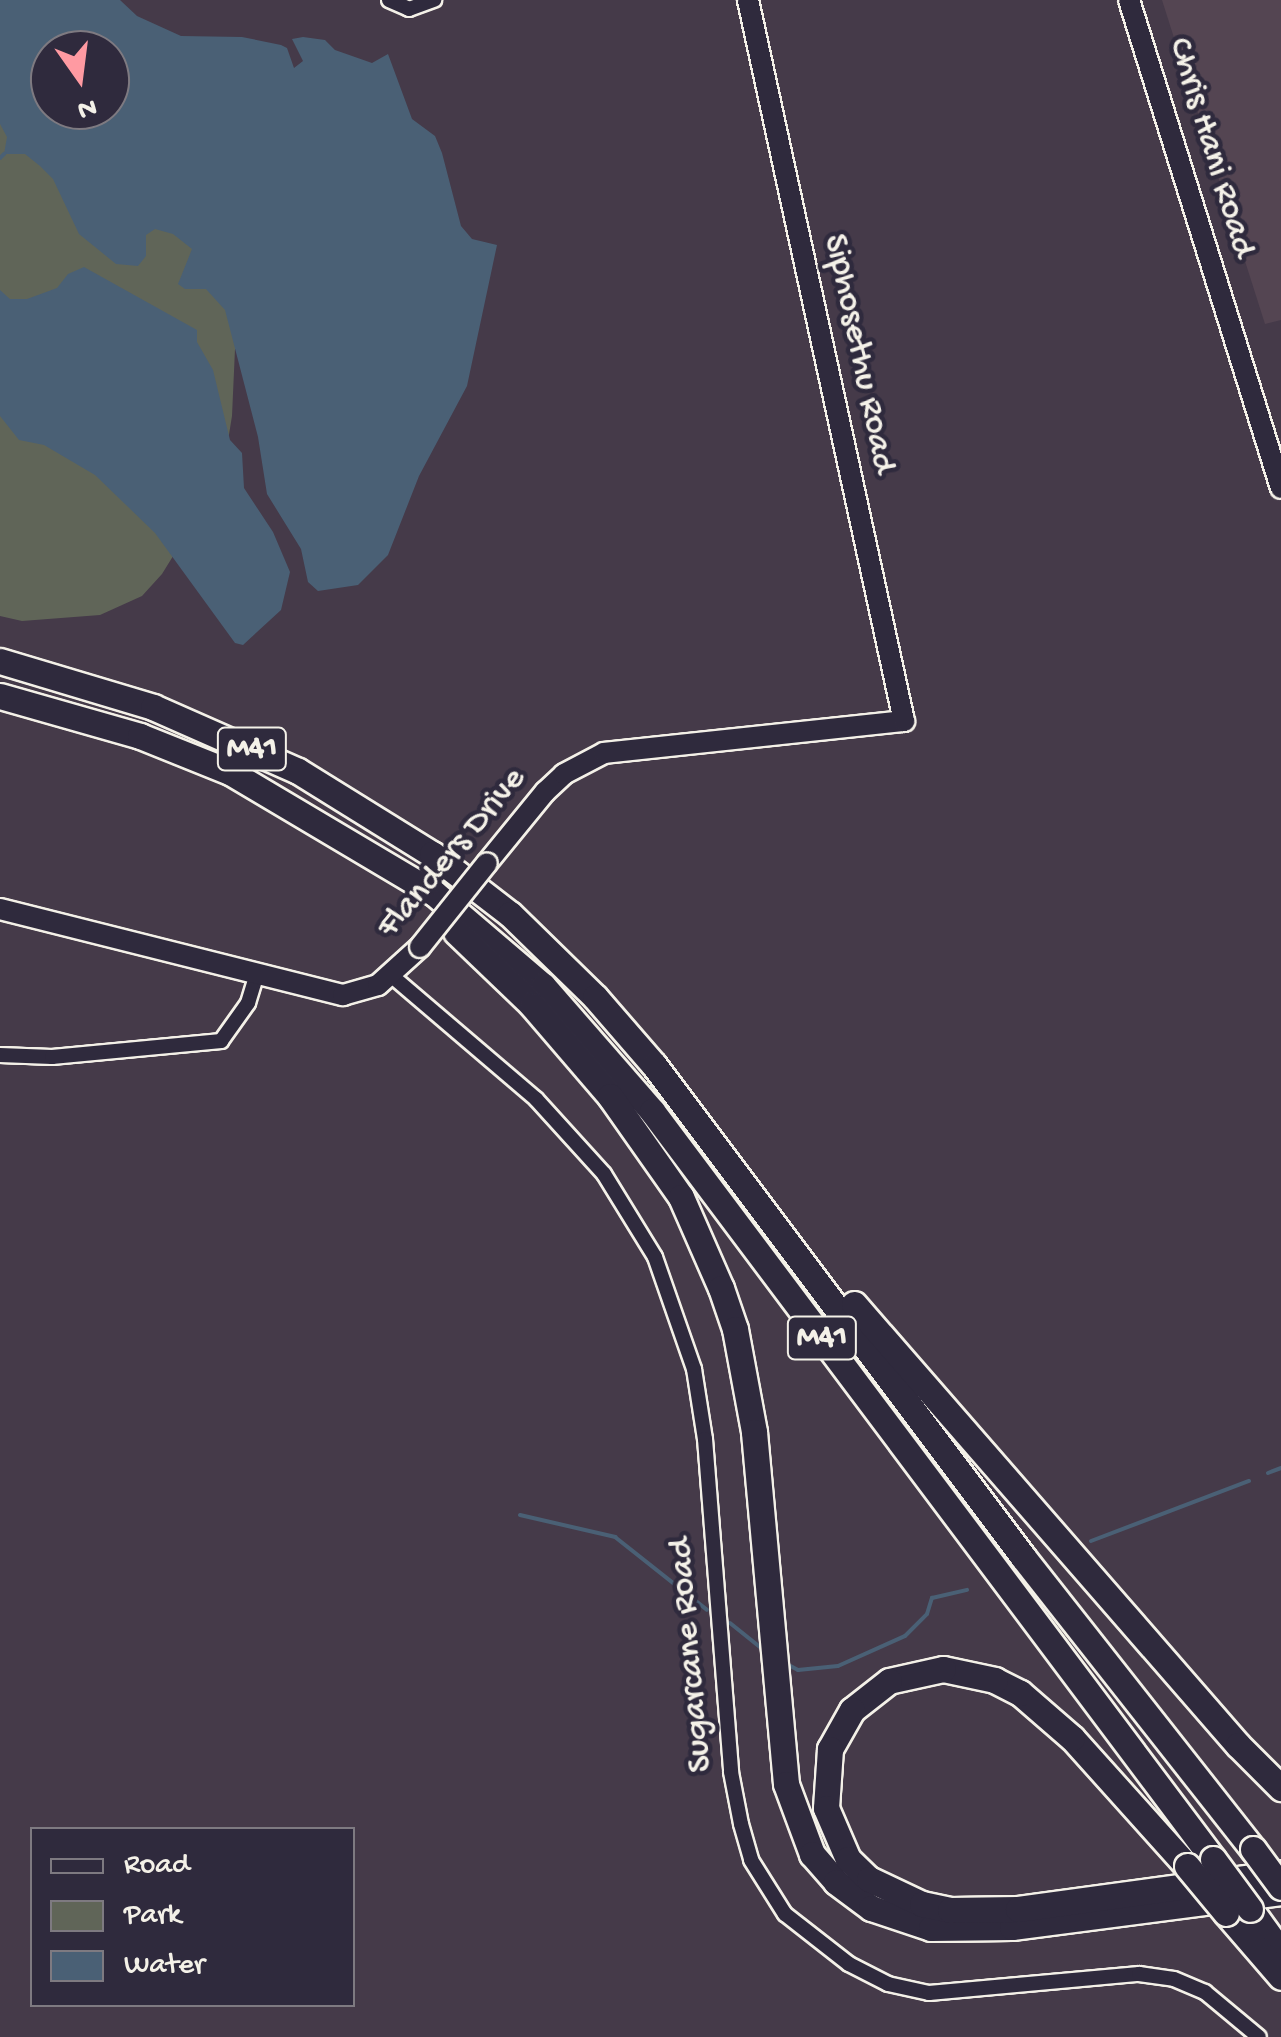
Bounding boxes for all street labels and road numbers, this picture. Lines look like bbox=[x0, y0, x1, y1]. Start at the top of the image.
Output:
street label: Chris Hani Road bbox=[1157, 33, 1263, 263]
street label: Siphosethu Road bbox=[812, 231, 904, 477]
road number: M41 bbox=[214, 722, 290, 776]
street label: Flanders Drive bbox=[369, 760, 537, 948]
road number: M41 bbox=[784, 1311, 860, 1365]
street label: Sugarcane Road bbox=[661, 1536, 723, 1774]

